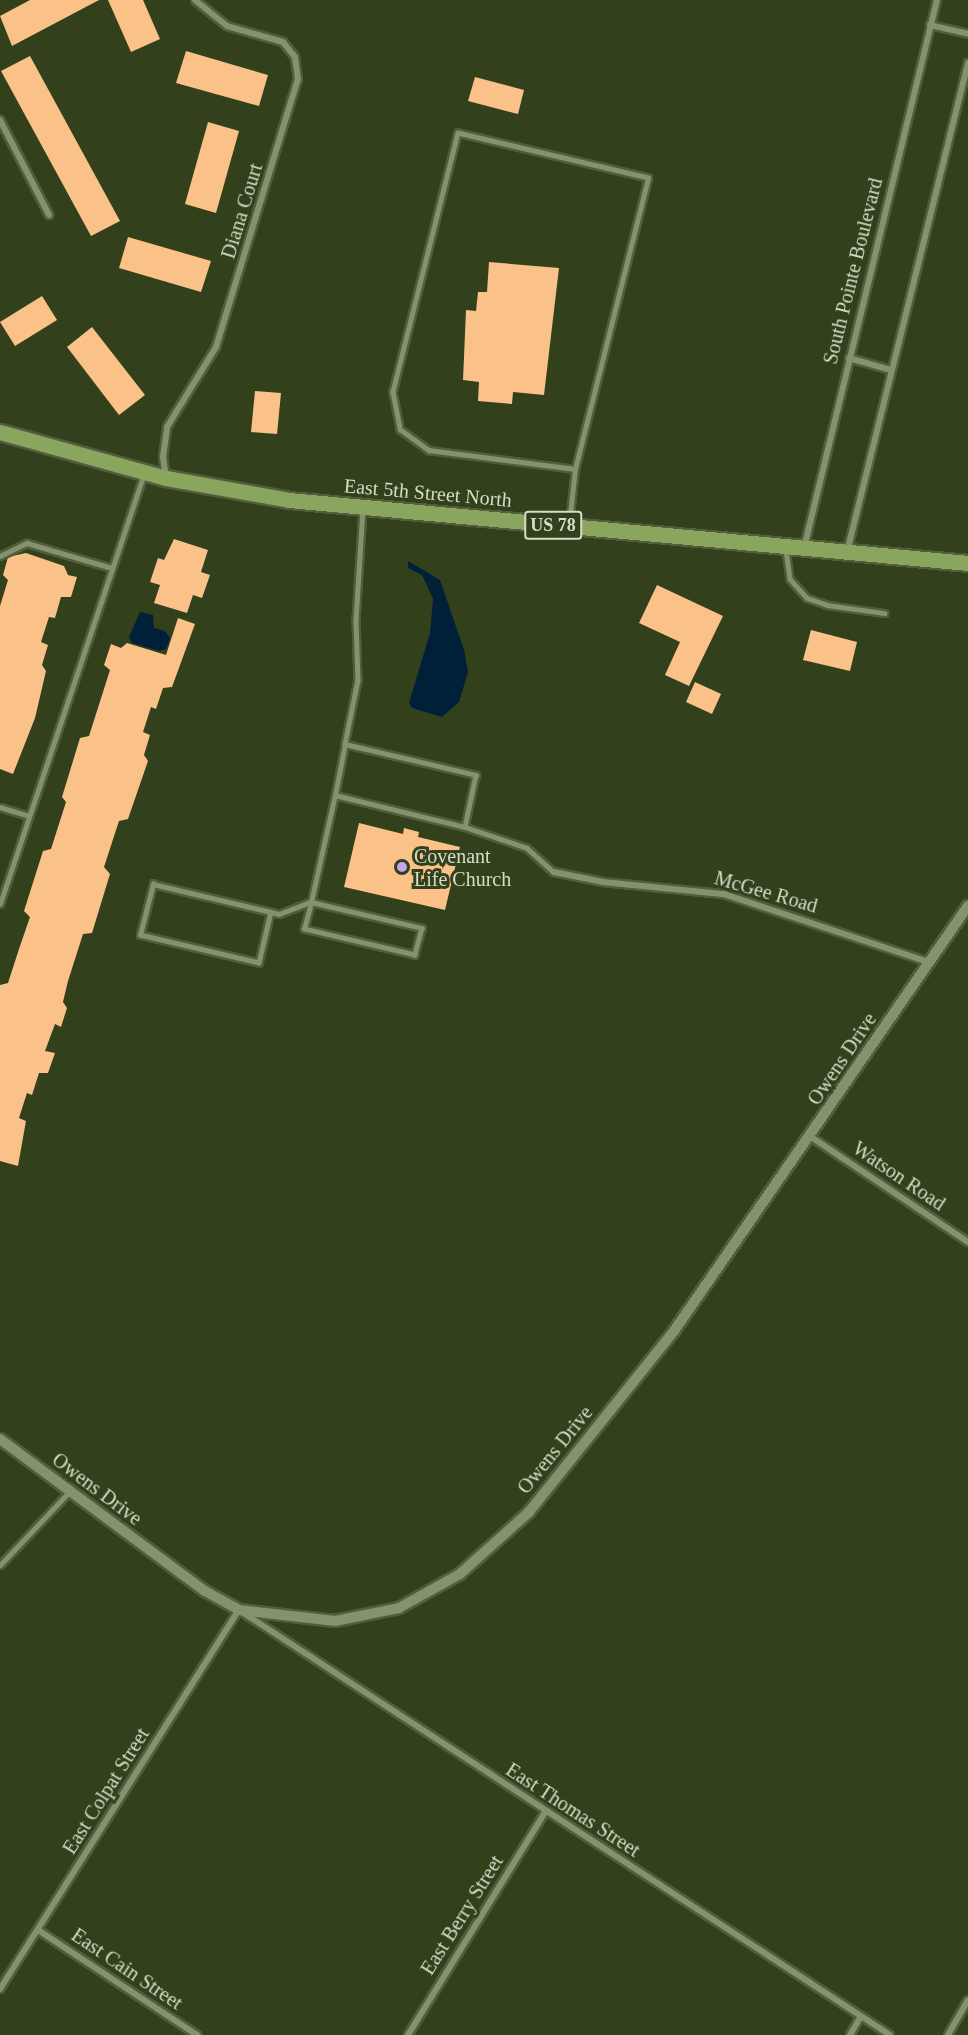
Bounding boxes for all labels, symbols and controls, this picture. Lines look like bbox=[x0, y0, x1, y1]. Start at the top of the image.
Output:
street label: Diana Court bbox=[216, 160, 268, 262]
street label: South Pointe Boulevard bbox=[818, 175, 888, 367]
street label: East 5th Street North bbox=[343, 474, 513, 512]
road number: US 78 bbox=[523, 510, 583, 540]
place label: Covenant Life Church bbox=[414, 844, 511, 891]
marker: Covenant Life Church bbox=[395, 860, 409, 874]
street label: McGee Road bbox=[712, 866, 820, 918]
street label: Owens Drive bbox=[802, 1008, 882, 1110]
street label: Watson Road bbox=[848, 1136, 950, 1216]
street label: Owens Drive bbox=[512, 1401, 598, 1499]
street label: Owens Drive bbox=[47, 1447, 147, 1531]
street label: East Colpat Street bbox=[58, 1723, 154, 1859]
street label: East Thomas Street bbox=[501, 1758, 645, 1862]
street label: East Berry Street bbox=[416, 1851, 508, 1979]
street label: East Cain Street bbox=[67, 1923, 187, 2015]

